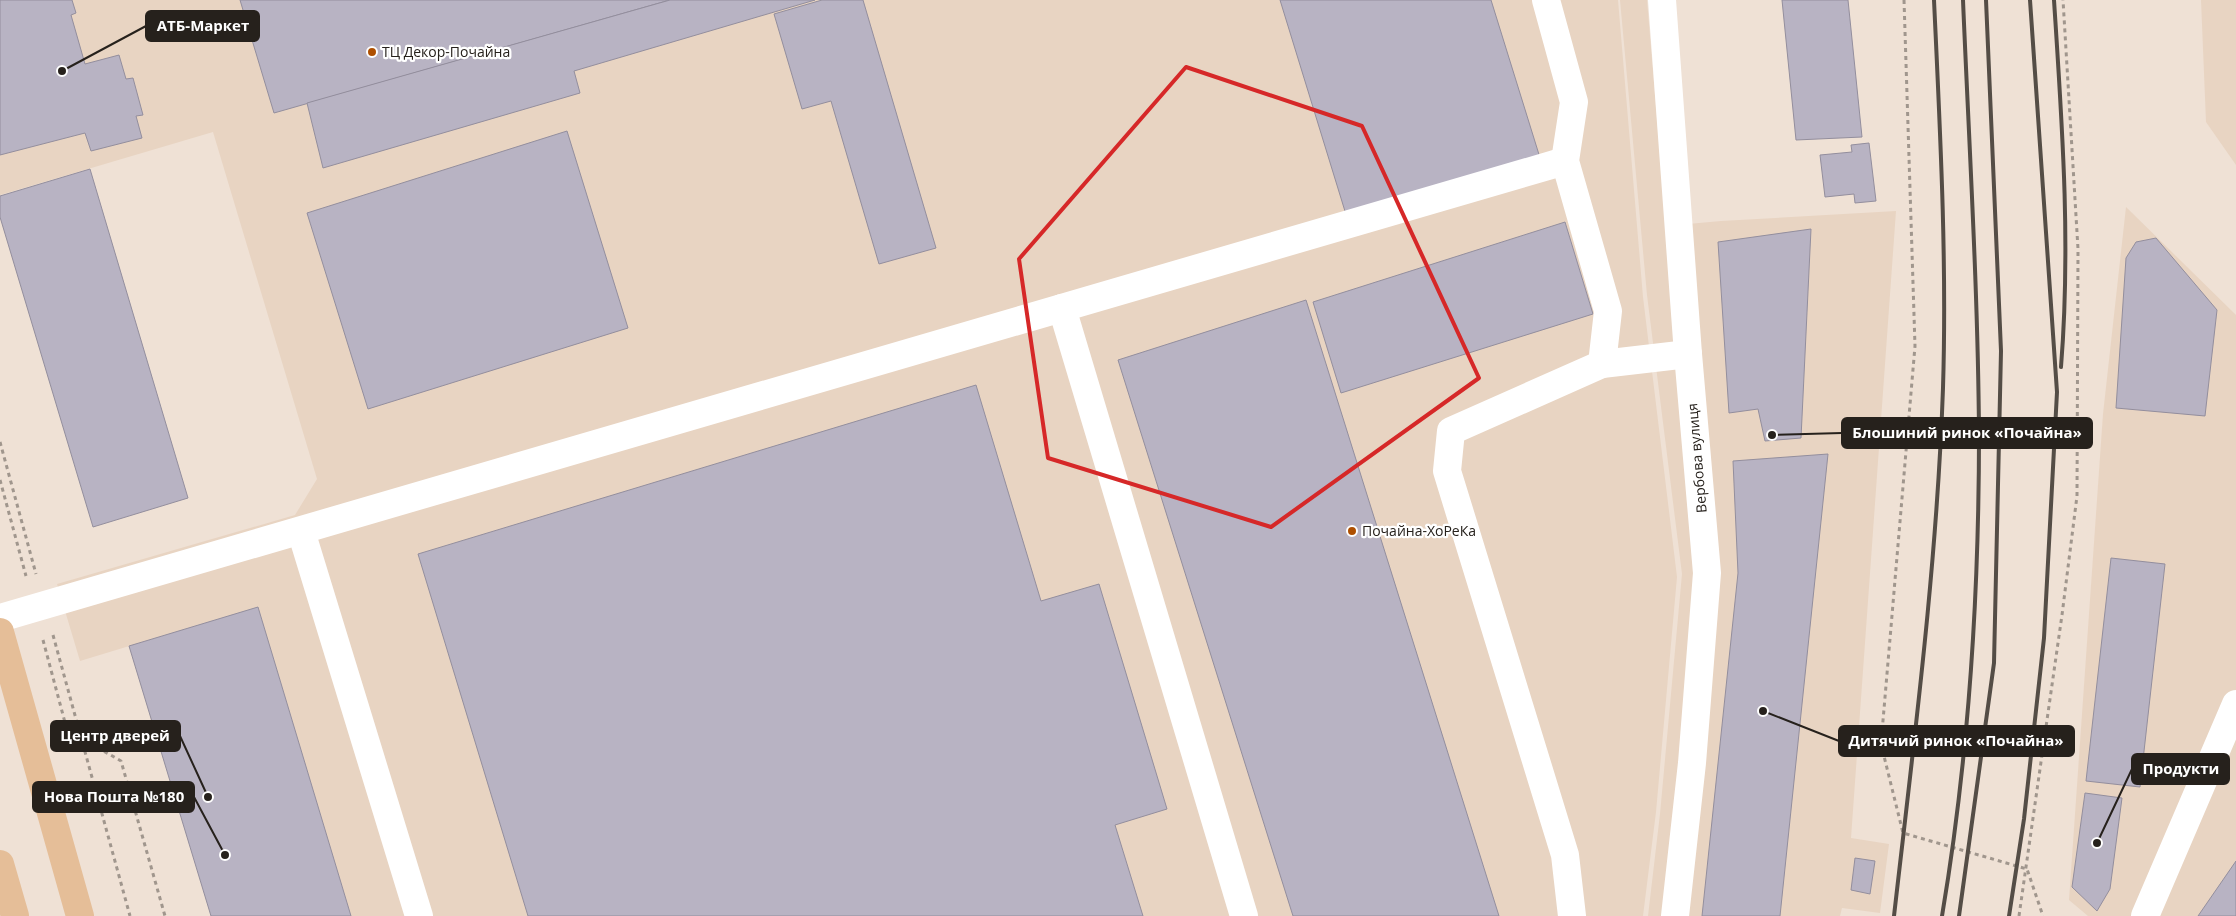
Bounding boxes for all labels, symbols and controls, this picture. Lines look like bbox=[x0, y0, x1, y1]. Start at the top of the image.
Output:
callout: АТБ-Маркет bbox=[146, 11, 259, 41]
text: АТБ-Маркет bbox=[157, 15, 249, 35]
place label: ТЦ Декор-Почайна bbox=[382, 42, 510, 61]
marker: ТЦ Декор-Почайна bbox=[366, 46, 378, 58]
street label: Вербова вулиця bbox=[1682, 402, 1711, 514]
callout: Блошиний ринок «Почайна» bbox=[1842, 418, 2092, 448]
text: Блошиний ринок «Почайна» bbox=[1852, 422, 2082, 442]
place label: Почайна-ХоРеКа bbox=[1362, 521, 1476, 540]
marker: Почайна-ХоРеКа bbox=[1346, 525, 1358, 537]
callout: Центр дверей bbox=[51, 721, 180, 751]
text: Центр дверей bbox=[60, 725, 170, 745]
callout: Дитячий ринок «Почайна» bbox=[1839, 726, 2074, 756]
text: Дитячий ринок «Почайна» bbox=[1848, 730, 2064, 750]
callout: Продукти bbox=[2132, 754, 2229, 784]
text: Продукти bbox=[2143, 758, 2219, 778]
callout: Нова Пошта №180 bbox=[33, 782, 194, 812]
text: Нова Пошта №180 bbox=[44, 786, 185, 806]

